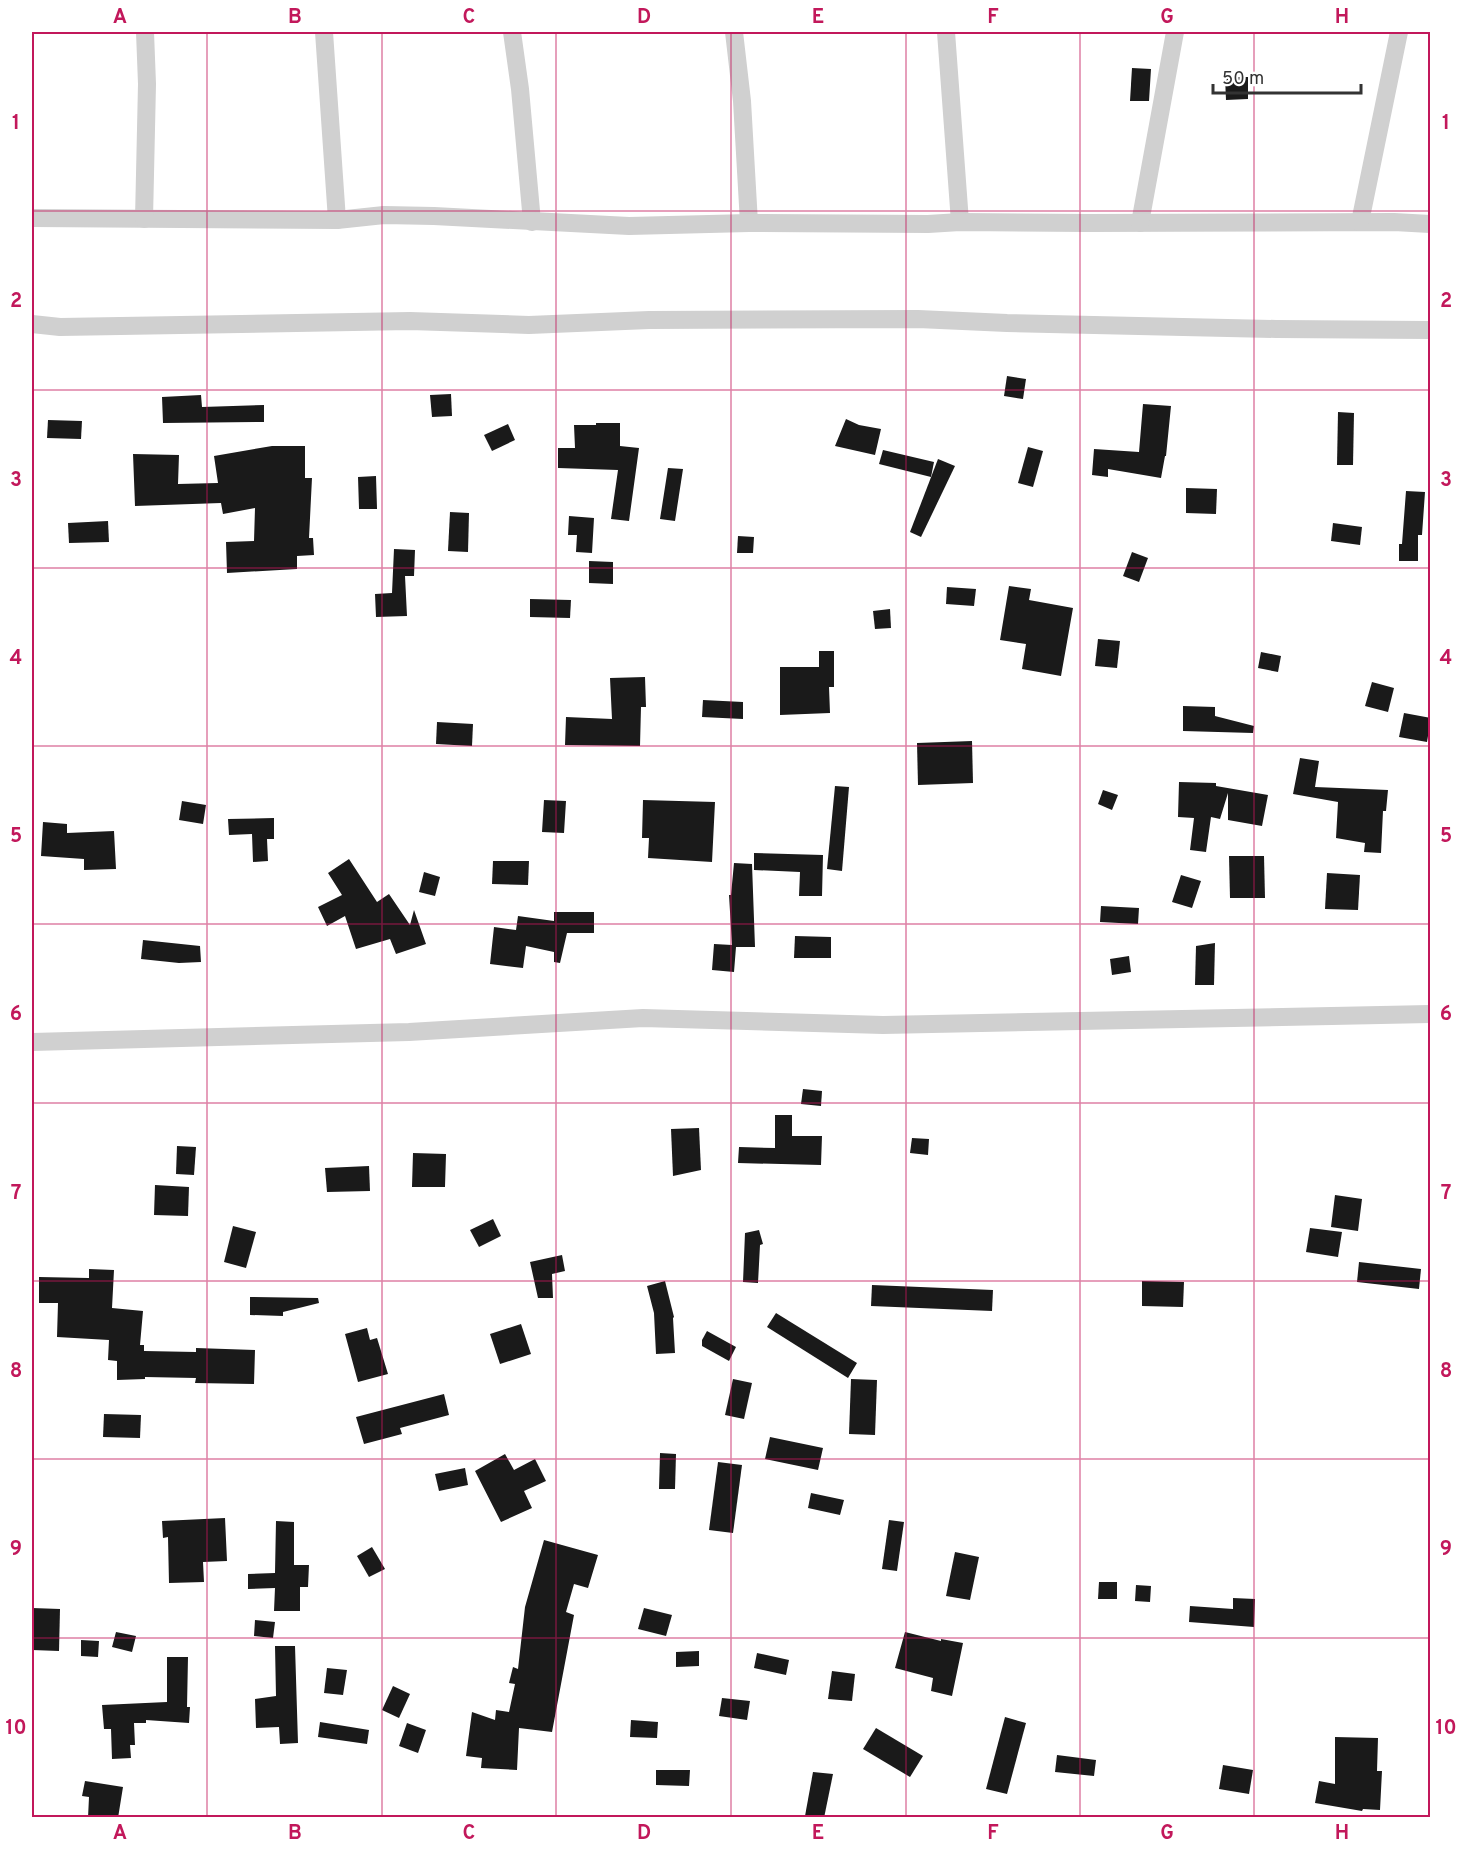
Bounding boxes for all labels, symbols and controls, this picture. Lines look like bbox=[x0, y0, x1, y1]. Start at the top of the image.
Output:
text: A bbox=[113, 5, 127, 31]
text: B bbox=[288, 5, 302, 31]
text: C bbox=[463, 5, 475, 31]
text: D bbox=[637, 5, 651, 31]
text: E bbox=[812, 5, 824, 31]
text: F bbox=[987, 5, 999, 31]
text: G bbox=[1160, 5, 1174, 31]
text: H bbox=[1335, 5, 1349, 31]
scale bar bbox=[1213, 57, 1362, 95]
text: 50 m bbox=[1222, 68, 1264, 91]
text: 1 bbox=[12, 111, 20, 137]
text: 1 bbox=[1442, 111, 1450, 137]
text: 2 bbox=[10, 289, 22, 315]
text: 2 bbox=[1440, 289, 1452, 315]
text: 3 bbox=[10, 468, 22, 494]
text: 3 bbox=[1440, 468, 1452, 494]
text: 4 bbox=[10, 646, 22, 672]
text: 4 bbox=[1440, 646, 1452, 672]
text: 5 bbox=[10, 824, 22, 850]
text: 5 bbox=[1440, 824, 1452, 850]
text: 6 bbox=[10, 1002, 22, 1028]
text: 6 bbox=[1440, 1002, 1452, 1028]
text: 7 bbox=[11, 1181, 21, 1207]
text: 7 bbox=[1441, 1181, 1451, 1207]
text: 8 bbox=[10, 1359, 22, 1385]
text: 8 bbox=[1440, 1359, 1452, 1385]
text: 9 bbox=[10, 1537, 22, 1563]
text: 9 bbox=[1440, 1537, 1452, 1563]
text: 10 bbox=[5, 1716, 27, 1742]
text: 10 bbox=[1435, 1716, 1457, 1742]
text: A bbox=[113, 1821, 127, 1847]
text: B bbox=[288, 1821, 302, 1847]
text: C bbox=[463, 1821, 475, 1847]
text: D bbox=[637, 1821, 651, 1847]
text: E bbox=[812, 1821, 824, 1847]
text: F bbox=[987, 1821, 999, 1847]
text: G bbox=[1160, 1821, 1174, 1847]
text: H bbox=[1335, 1821, 1349, 1847]

